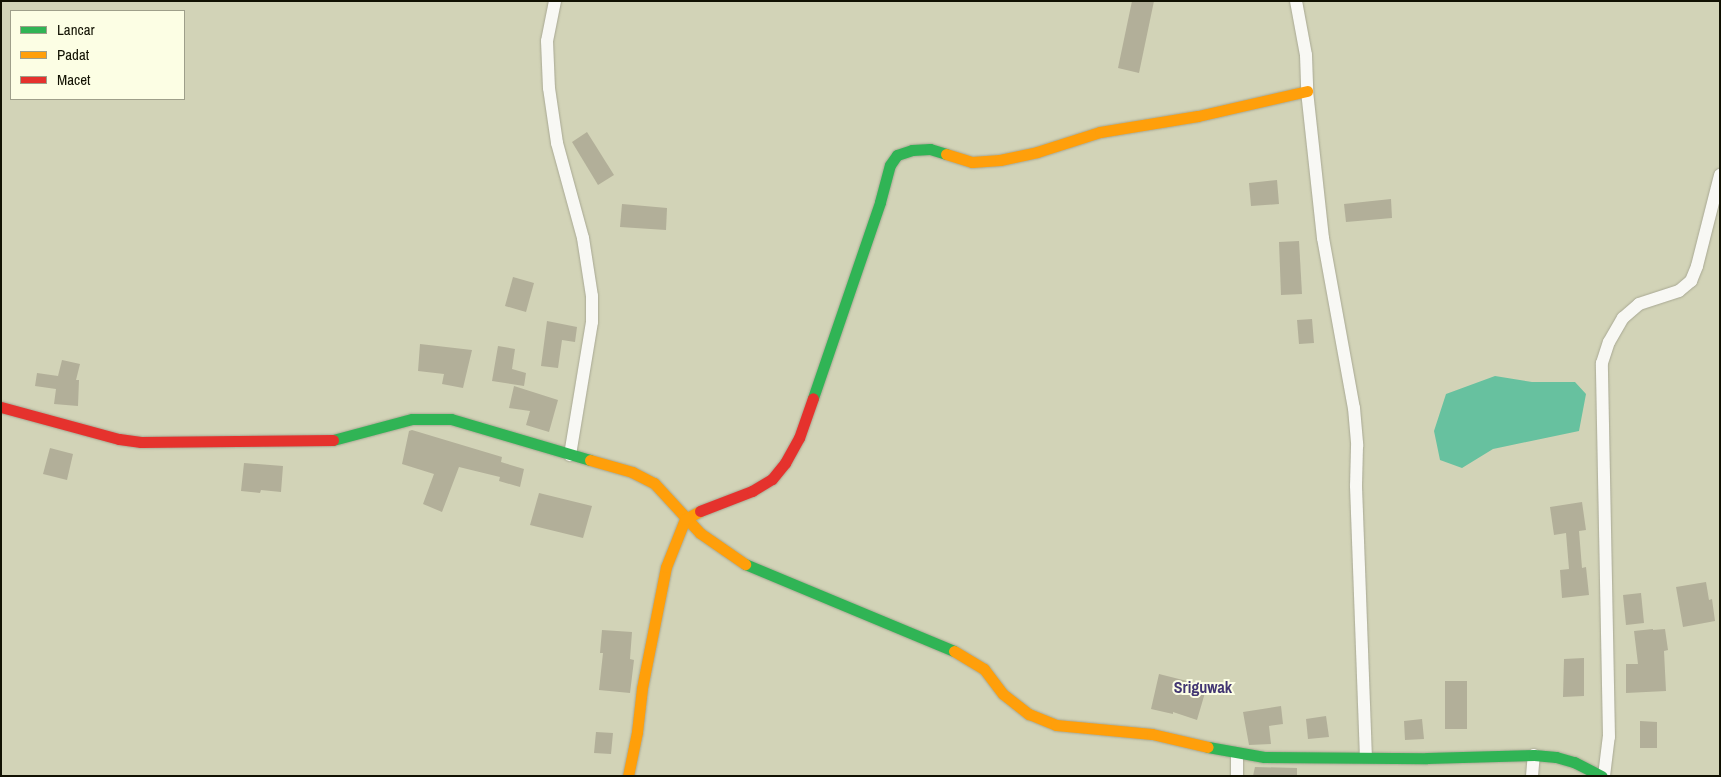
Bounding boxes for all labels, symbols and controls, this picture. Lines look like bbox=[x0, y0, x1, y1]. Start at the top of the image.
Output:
legend bbox=[10, 10, 185, 100]
text: Lancar bbox=[57, 19, 95, 40]
text: Padat bbox=[57, 44, 89, 65]
text: Macet bbox=[57, 69, 91, 90]
district label: Sriguwak bbox=[1174, 677, 1232, 697]

